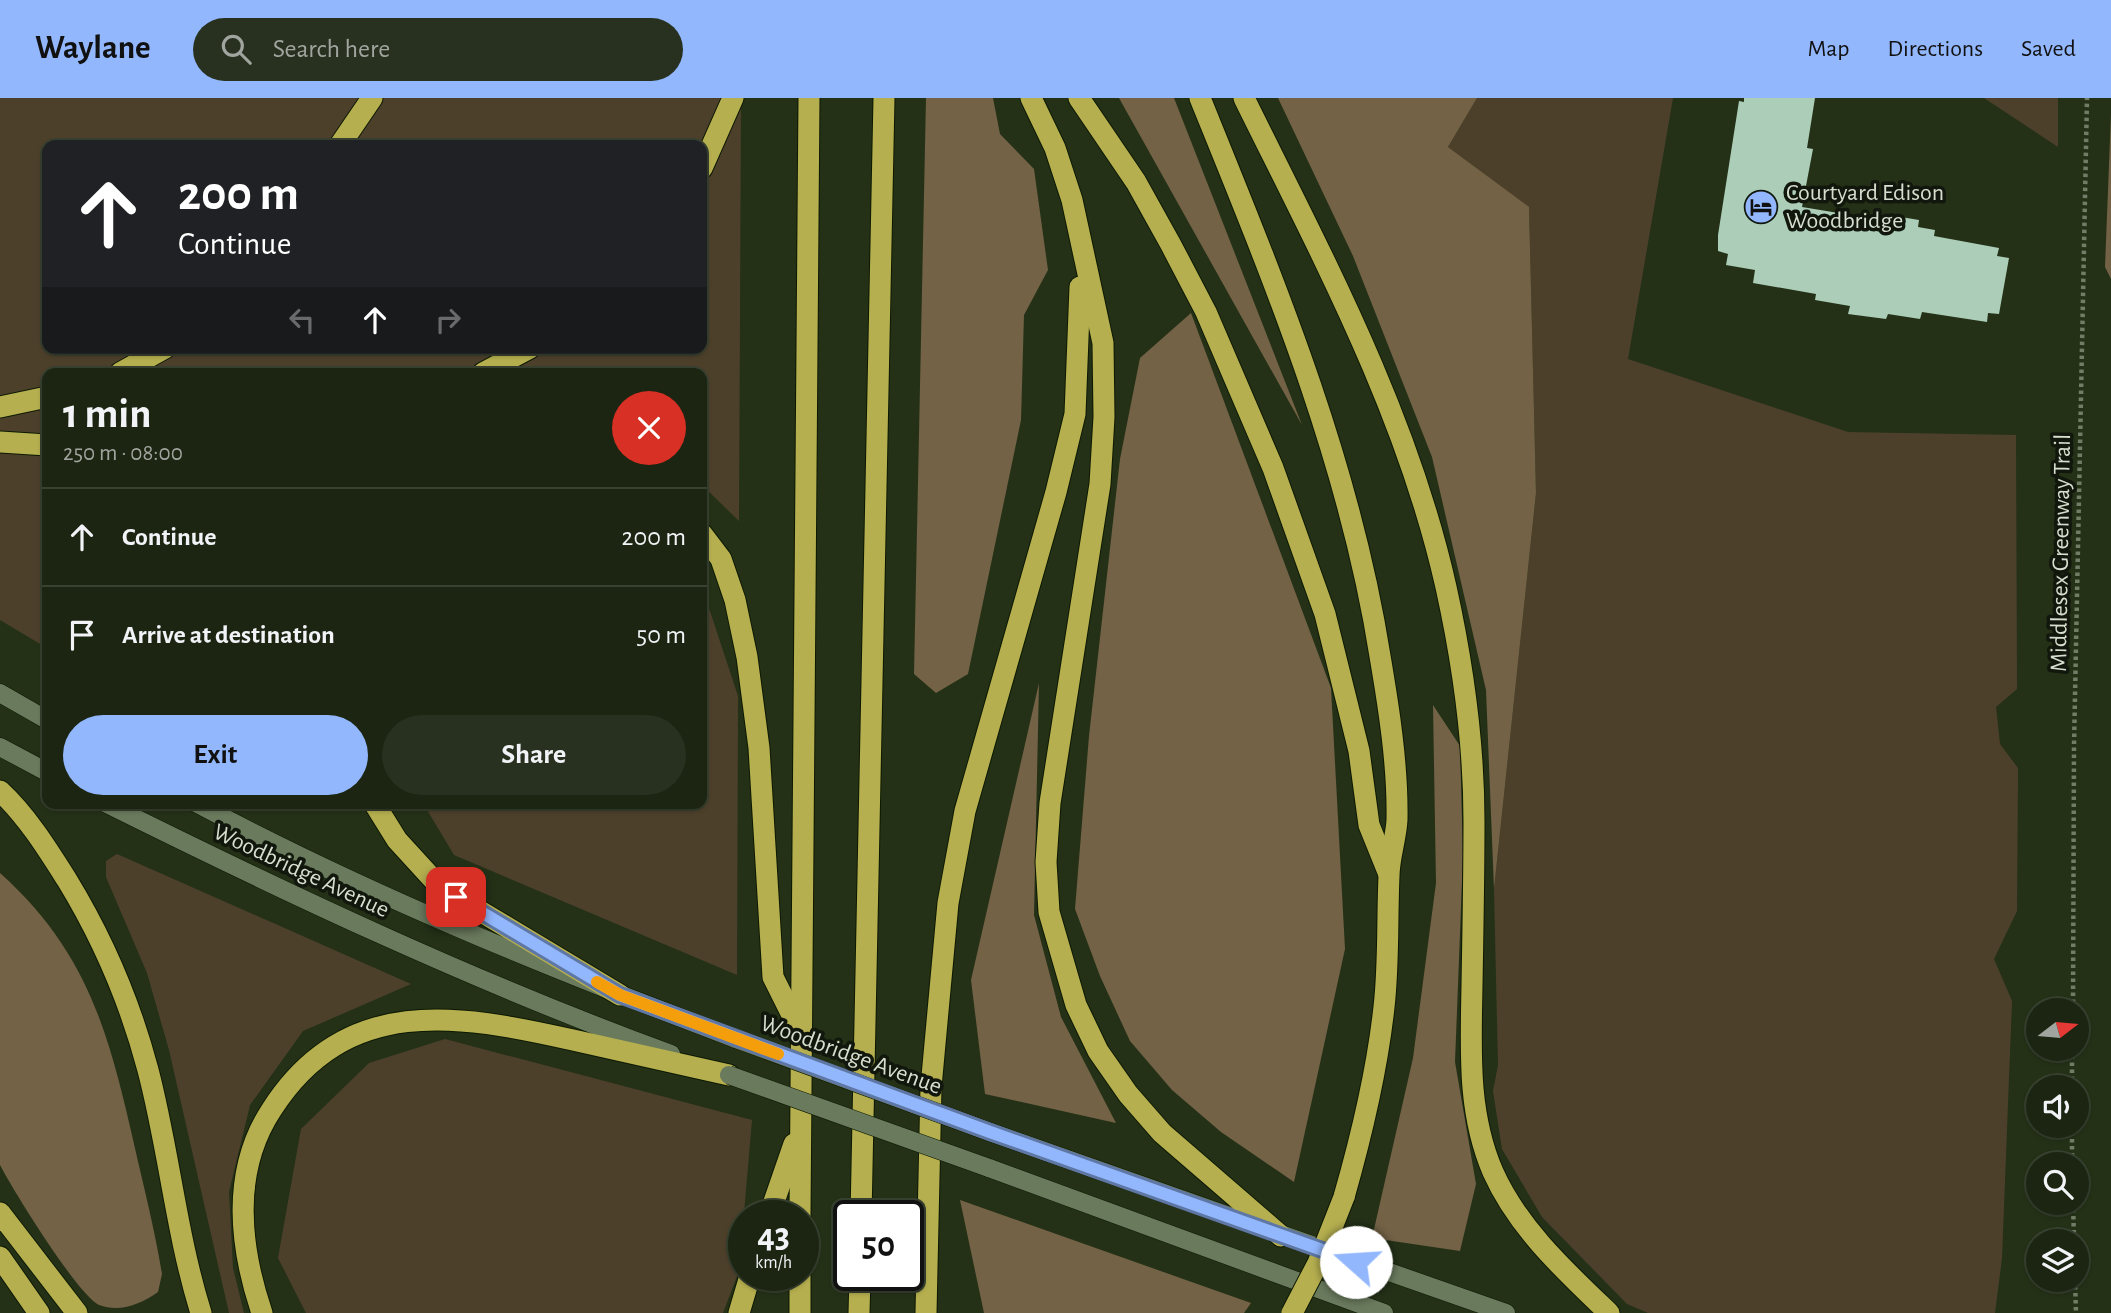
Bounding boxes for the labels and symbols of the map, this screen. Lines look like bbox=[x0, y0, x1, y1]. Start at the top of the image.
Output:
place label: Courtyard Edison Woodbridge bbox=[1786, 181, 1944, 233]
hotel icon: Courtyard Edison Woodbridge bbox=[1742, 188, 1780, 226]
street label: Middlesex Greenway Trail bbox=[2047, 434, 2075, 672]
street label: Woodbridge Avenue bbox=[209, 820, 393, 922]
pin bbox=[426, 867, 486, 927]
north arrow bbox=[2026, 998, 2090, 1060]
street label: Woodbridge Avenue bbox=[757, 1011, 945, 1099]
speed limit sign: 50 bbox=[833, 1200, 924, 1291]
position arrow bbox=[1319, 1225, 1393, 1299]

